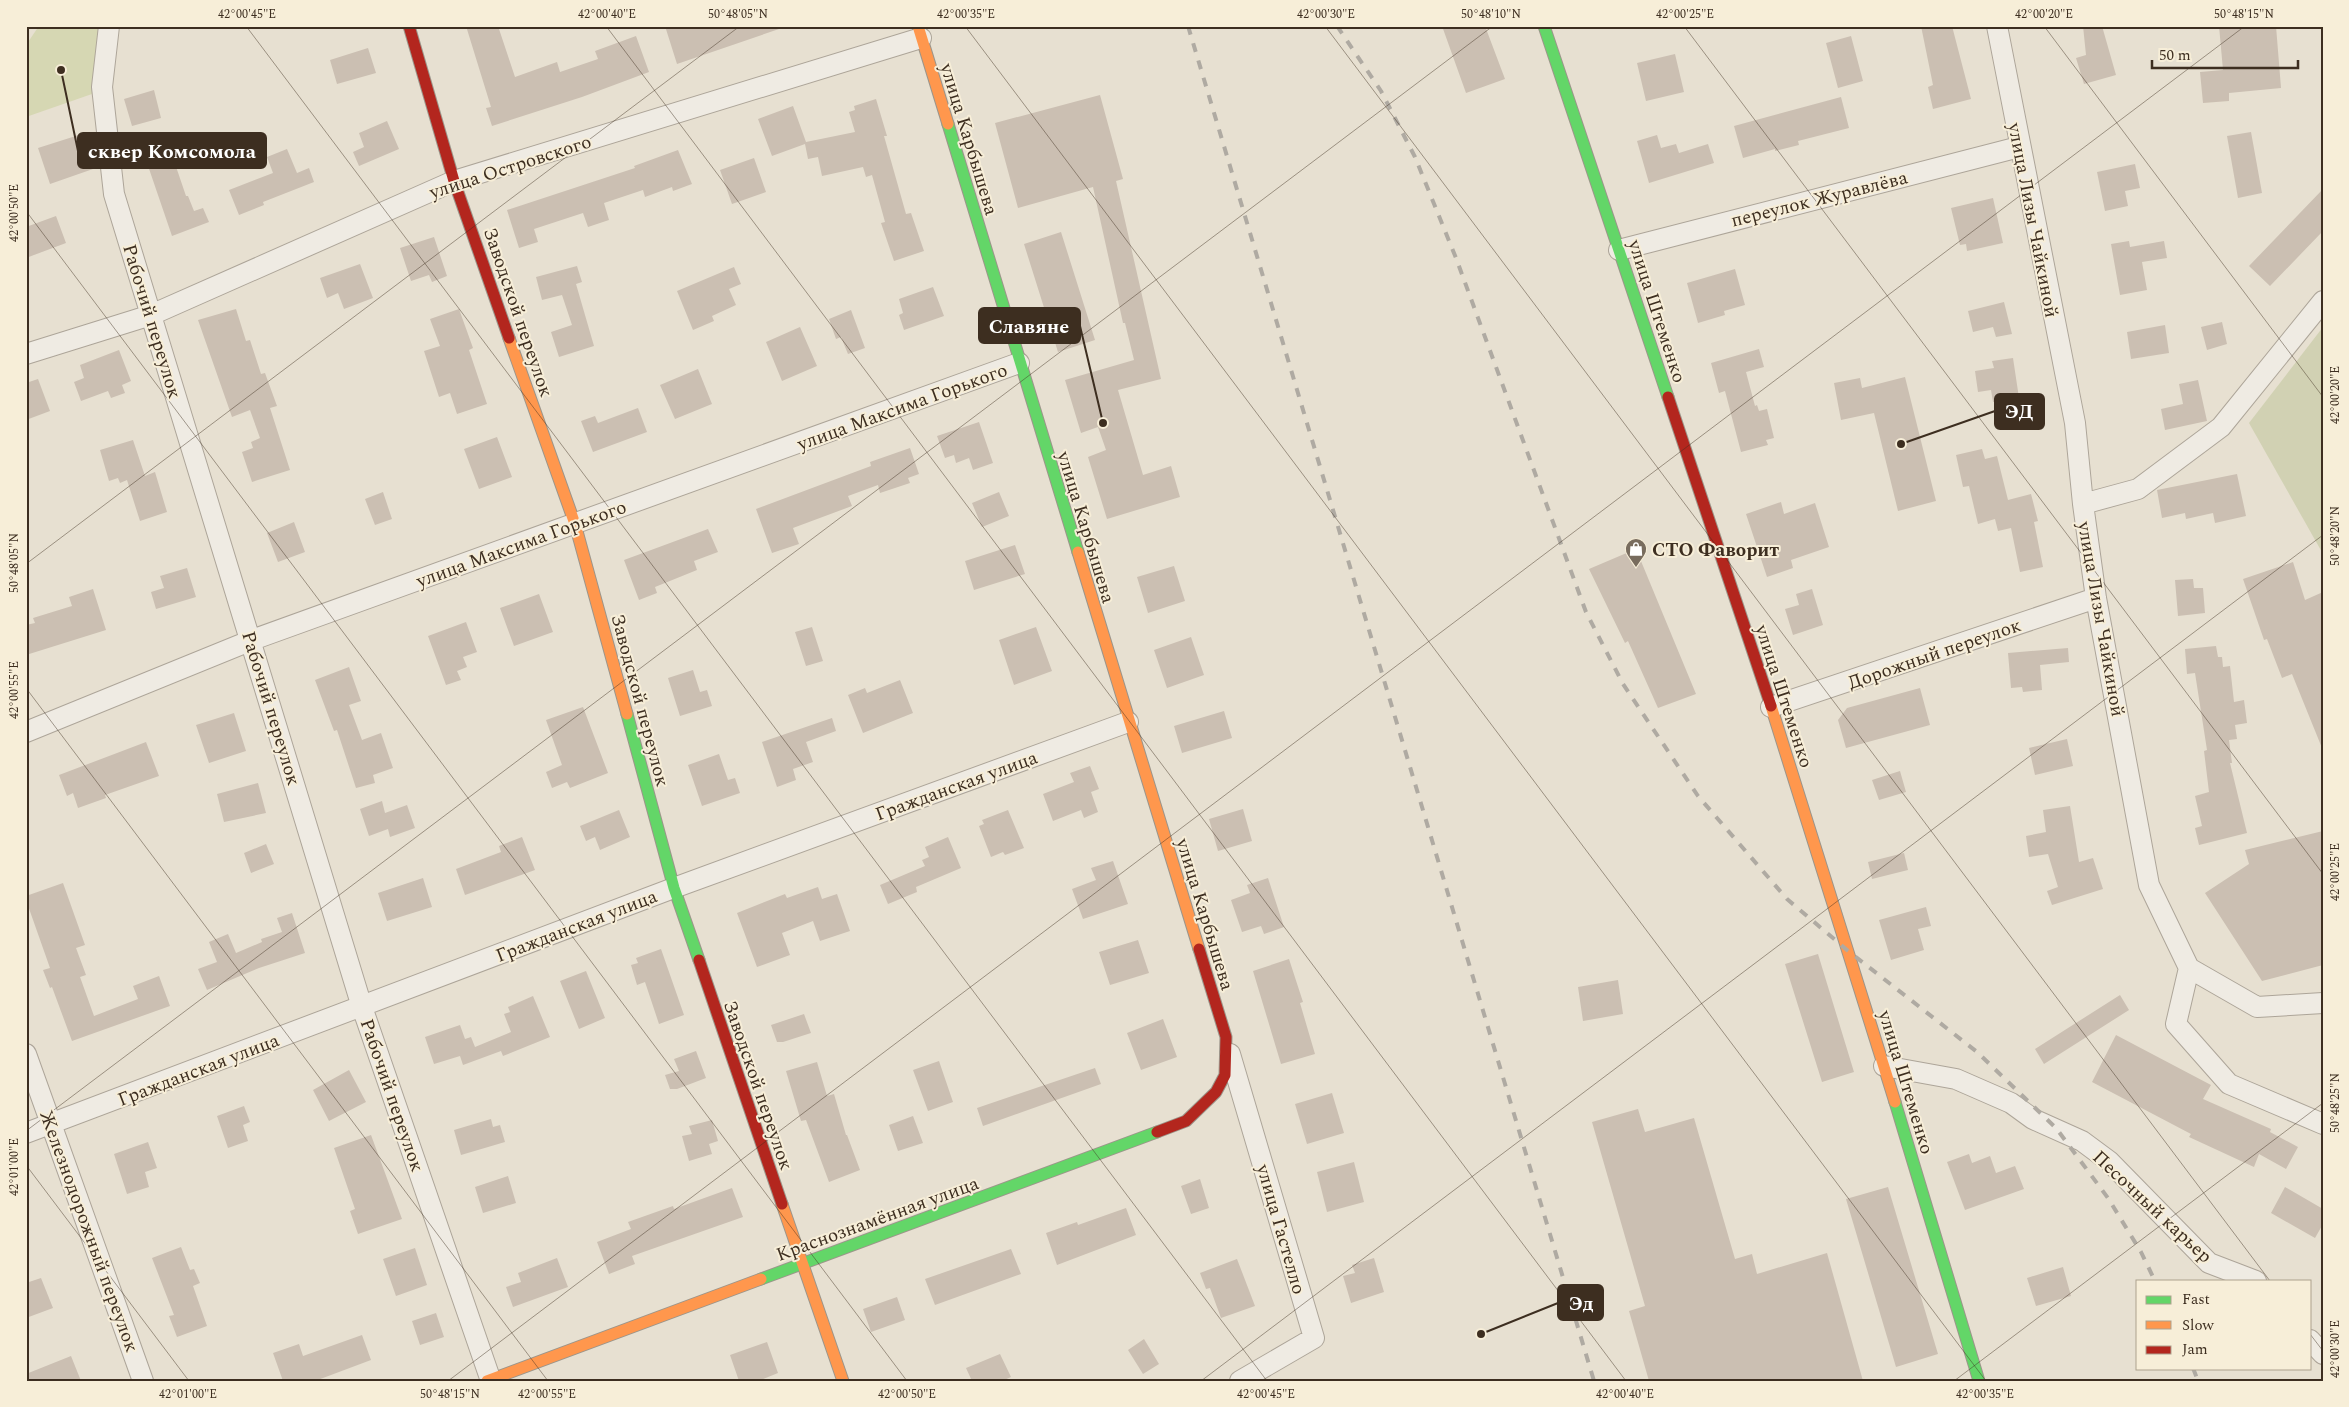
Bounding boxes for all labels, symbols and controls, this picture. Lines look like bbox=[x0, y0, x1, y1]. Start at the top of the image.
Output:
text: 42°00'45"E bbox=[218, 5, 276, 24]
text: 42°00'40"E bbox=[578, 5, 636, 24]
text: 50°48'05"N bbox=[708, 5, 768, 24]
text: 42°00'35"E bbox=[937, 5, 995, 24]
text: 42°00'30"E bbox=[1297, 5, 1355, 24]
text: 50°48'10"N bbox=[1461, 5, 1521, 24]
text: 42°00'25"E bbox=[1656, 5, 1714, 24]
text: 42°00'20"E bbox=[2015, 5, 2073, 24]
text: 50°48'15"N bbox=[2214, 5, 2274, 24]
scale bar bbox=[2152, 38, 2298, 70]
text: 50 m bbox=[2159, 44, 2191, 67]
street label: улица Карбышева bbox=[931, 59, 1006, 220]
street label: улица Лизы Чайкиной bbox=[1999, 119, 2066, 320]
street label: улица Островского bbox=[425, 128, 595, 208]
callout: сквер Комсомола bbox=[78, 133, 266, 168]
text: сквер Комсомола bbox=[88, 137, 257, 167]
street label: переулок Журавлёва bbox=[1728, 163, 1912, 235]
text: 42°00'50"E bbox=[5, 184, 24, 242]
street label: Заводской переулок bbox=[475, 224, 560, 402]
street label: улица Штеменко bbox=[1619, 235, 1693, 387]
street label: Рабочий переулок bbox=[114, 241, 189, 403]
callout: Славяне bbox=[979, 308, 1080, 343]
text: Славяне bbox=[989, 312, 1069, 342]
street label: улица Максима Горького bbox=[792, 356, 1012, 459]
text: 42°00'20"E bbox=[2326, 366, 2345, 424]
callout: ЭД bbox=[1995, 394, 2044, 429]
text: ЭД bbox=[2005, 397, 2033, 427]
street label: улица Карбышева bbox=[1048, 447, 1123, 608]
street label: улица Максима Горького bbox=[411, 493, 631, 596]
text: 50°48'20"N bbox=[2326, 506, 2345, 566]
street label: улица Лизы Чайкиной bbox=[2069, 518, 2132, 719]
text: 50°48'05"N bbox=[5, 533, 24, 593]
place label: СТО Фаворит bbox=[1652, 536, 1779, 565]
shop icon: СТО Фаворит bbox=[1624, 537, 1648, 568]
street label: Заводской переулок bbox=[603, 611, 677, 790]
street label: Дорожный переулок bbox=[1844, 611, 2025, 698]
street label: улица Штеменко bbox=[1746, 620, 1820, 772]
street label: Рабочий переулок bbox=[233, 628, 308, 790]
text: 42°00'55"E bbox=[5, 661, 24, 719]
street label: Гражданская улица bbox=[871, 743, 1042, 829]
street label: улица Карбышева bbox=[1167, 834, 1242, 995]
text: 42°00'25"E bbox=[2326, 843, 2345, 901]
street label: Гражданская улица bbox=[492, 882, 662, 971]
street label: Заводской переулок bbox=[715, 997, 800, 1175]
street label: улица Штеменко bbox=[1870, 1006, 1941, 1158]
street label: Рабочий переулок bbox=[352, 1015, 431, 1176]
street label: Гражданская улица bbox=[114, 1026, 284, 1115]
text: 50°48'25"N bbox=[2326, 1073, 2345, 1133]
street label: Железнодорожный переулок bbox=[31, 1107, 146, 1357]
text: 42°01'00"E bbox=[5, 1138, 24, 1196]
street label: Песочный карьер bbox=[2085, 1144, 2219, 1271]
street label: улица Гастелло bbox=[1248, 1160, 1313, 1298]
street label: Краснознамённая улица bbox=[772, 1169, 984, 1270]
legend bbox=[2136, 1280, 2312, 1370]
callout: Эд bbox=[1558, 1285, 1603, 1320]
text: Fast bbox=[2182, 1288, 2210, 1311]
text: Эд bbox=[1568, 1289, 1594, 1319]
text: Slow bbox=[2182, 1314, 2214, 1337]
text: 42°00'30"E bbox=[2326, 1320, 2345, 1378]
text: Jam bbox=[2182, 1338, 2208, 1361]
text: 42°01'00"E bbox=[159, 1385, 217, 1404]
text: 50°48'15"N bbox=[420, 1385, 480, 1404]
text: 42°00'55"E bbox=[518, 1385, 576, 1404]
text: 42°00'50"E bbox=[878, 1385, 936, 1404]
text: 42°00'45"E bbox=[1237, 1385, 1295, 1404]
text: 42°00'40"E bbox=[1596, 1385, 1654, 1404]
text: 42°00'35"E bbox=[1956, 1385, 2014, 1404]

